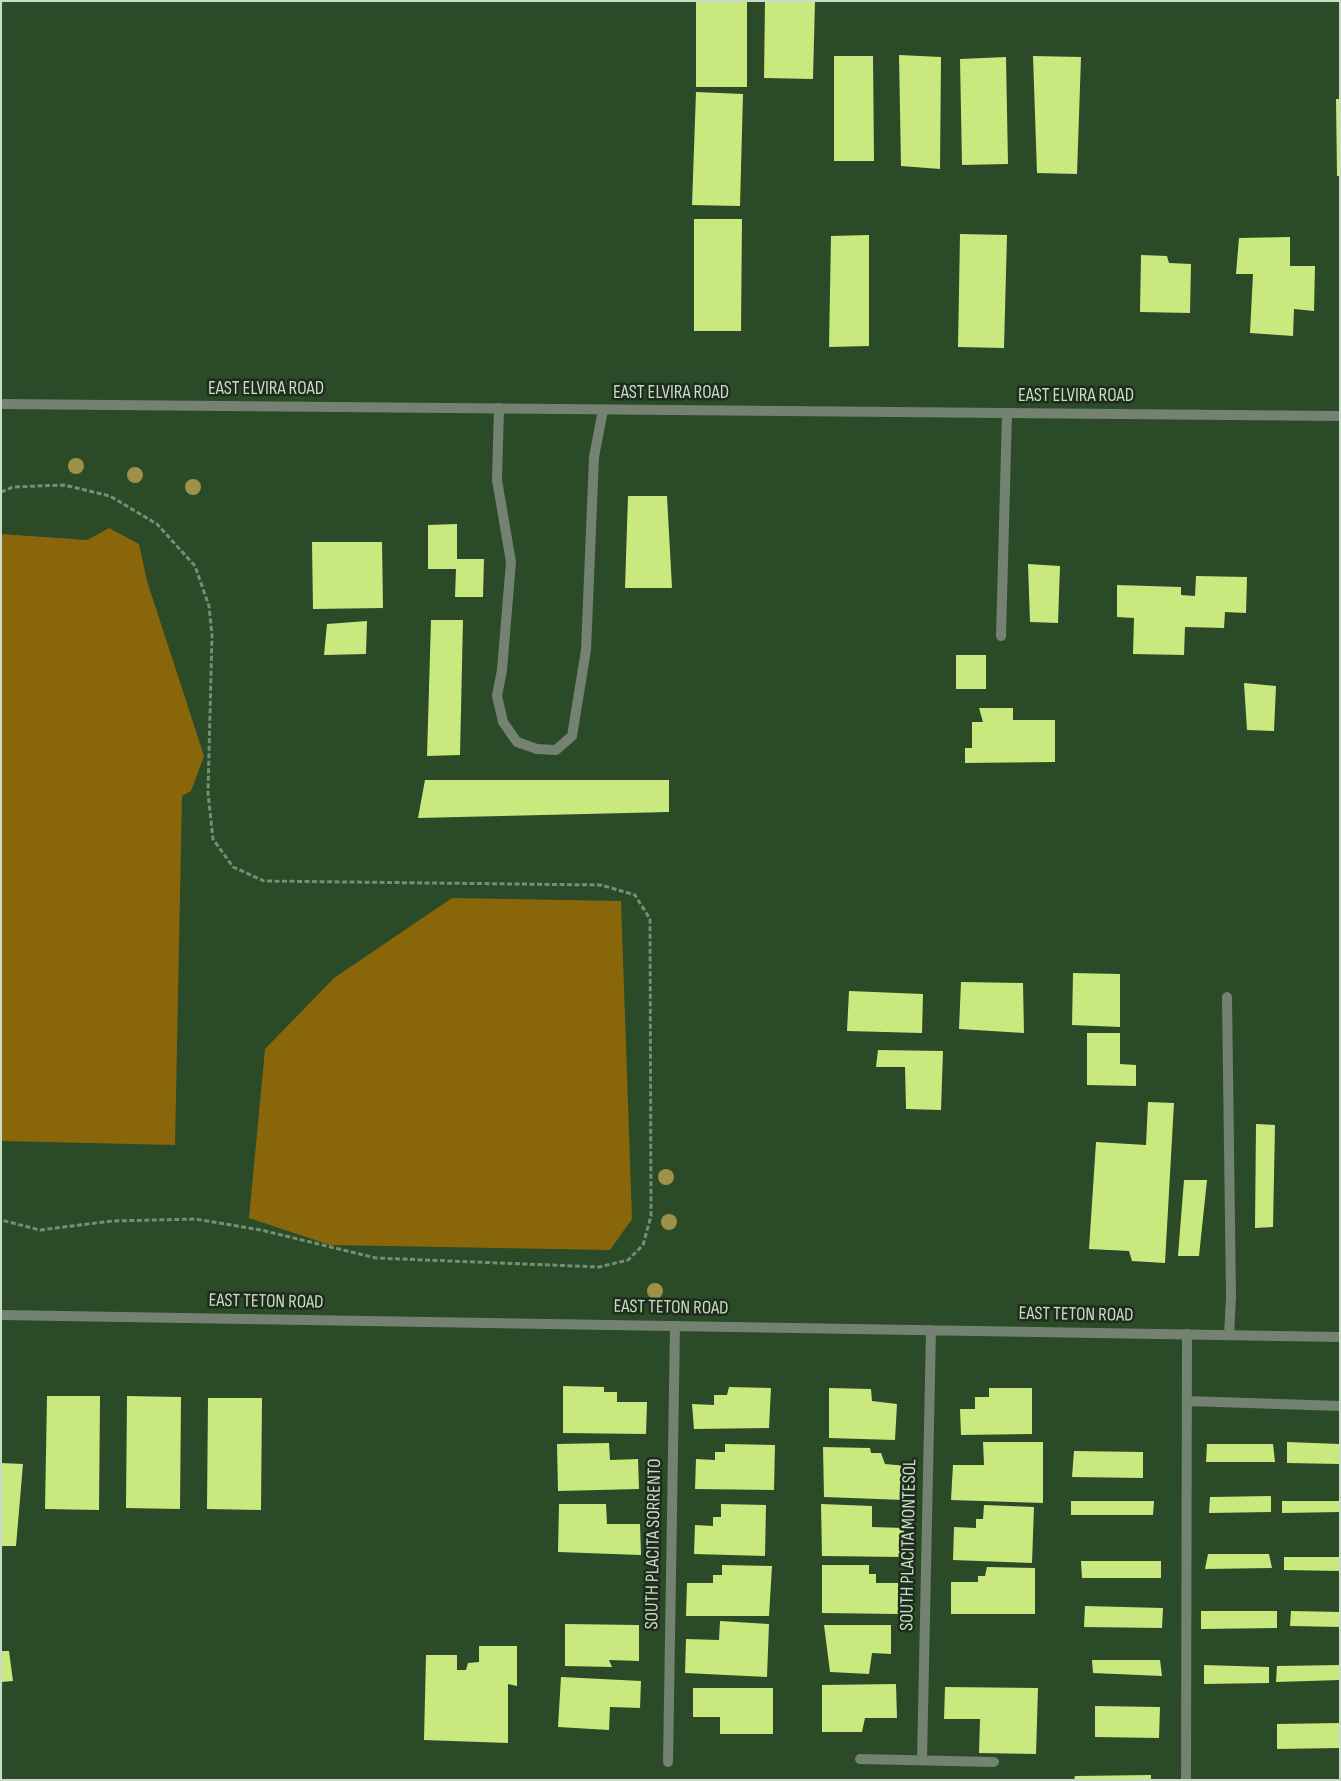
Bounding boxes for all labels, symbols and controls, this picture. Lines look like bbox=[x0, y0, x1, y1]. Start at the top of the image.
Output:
street label: EAST ELVIRA ROAD bbox=[208, 378, 324, 400]
street label: EAST ELVIRA ROAD bbox=[613, 382, 729, 404]
street label: EAST ELVIRA ROAD bbox=[1018, 385, 1134, 407]
street label: EAST TETON ROAD bbox=[208, 1290, 324, 1314]
street label: EAST TETON ROAD bbox=[613, 1296, 729, 1320]
street label: EAST TETON ROAD bbox=[1018, 1303, 1134, 1327]
street label: SOUTH PLACITA SORRENTO bbox=[641, 1458, 667, 1630]
street label: SOUTH PLACITA MONTESOL bbox=[896, 1459, 922, 1631]

